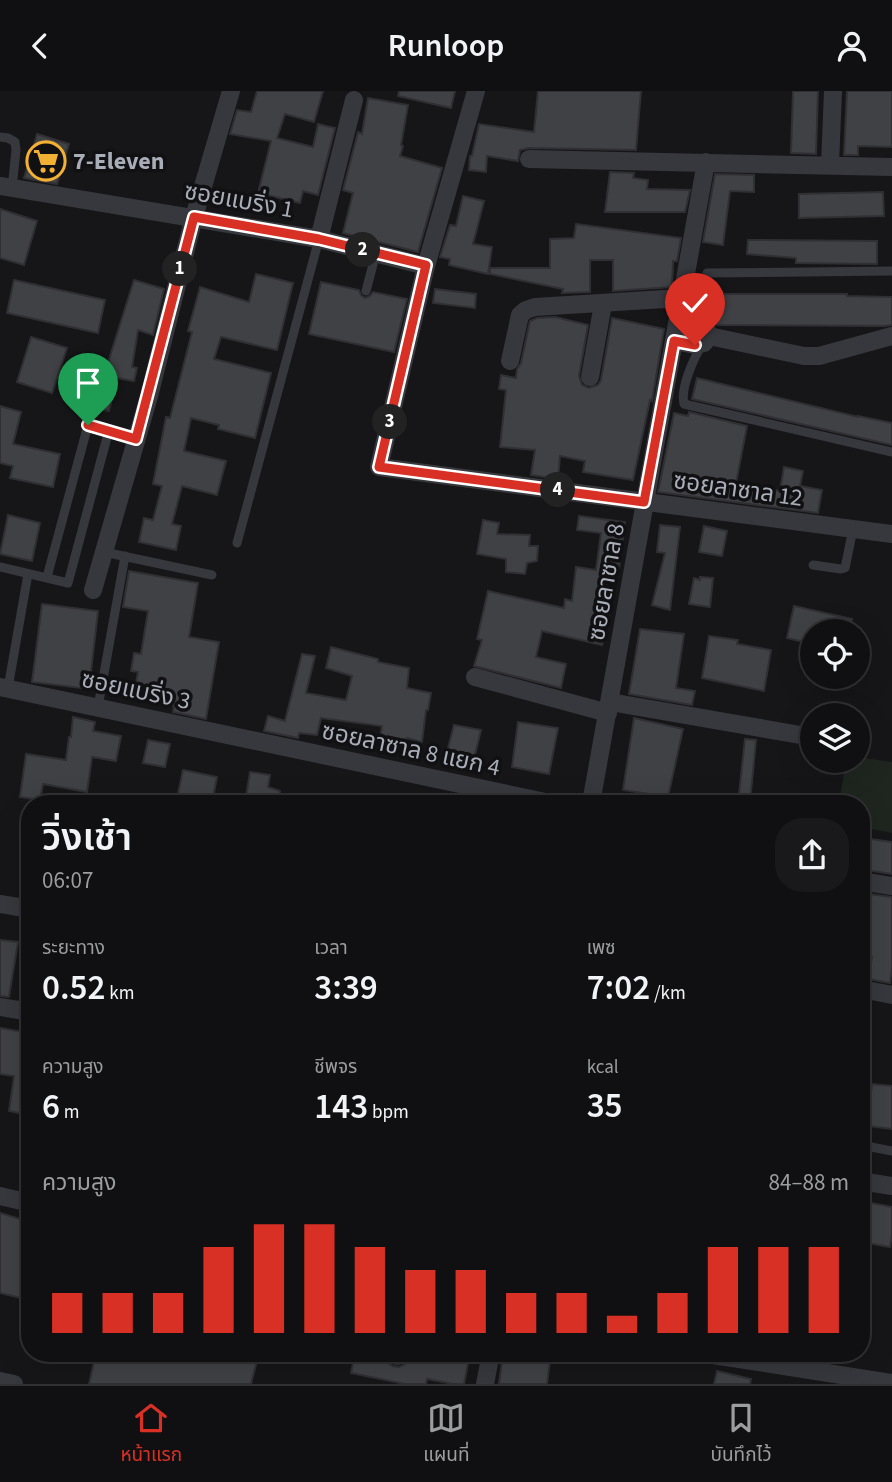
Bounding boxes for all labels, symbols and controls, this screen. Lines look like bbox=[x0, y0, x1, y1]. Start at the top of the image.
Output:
text: Runloop bbox=[388, 23, 504, 69]
icon: back bbox=[21, 27, 59, 65]
icon: person bbox=[833, 27, 871, 65]
supermarket icon: 7-Eleven bbox=[25, 140, 67, 182]
place label: 7-Eleven bbox=[73, 144, 164, 179]
street label: ซอยแบริ่ง 1 bbox=[181, 174, 296, 227]
pin: 2 bbox=[346, 233, 380, 267]
text: 2 bbox=[357, 236, 368, 263]
pin: 1 bbox=[162, 251, 198, 287]
text: 1 bbox=[174, 255, 185, 282]
pin bbox=[665, 273, 725, 345]
icon: check bbox=[676, 284, 714, 322]
pin bbox=[58, 353, 118, 425]
icon: arrive bbox=[69, 364, 107, 402]
pin: 3 bbox=[372, 405, 408, 439]
text: 3 bbox=[384, 408, 395, 435]
street label: ซอยลาซาล 12 bbox=[671, 463, 805, 516]
pin: 4 bbox=[540, 473, 576, 507]
text: 4 bbox=[552, 476, 563, 503]
street label: ซอยลาซาล 8 bbox=[579, 521, 634, 643]
map controls bbox=[800, 619, 870, 773]
button: locate bbox=[800, 619, 870, 689]
street label: ซอยแบริ่ง 3 bbox=[78, 662, 194, 719]
button: layers bbox=[800, 703, 870, 773]
street label: ซอยลาซาล 8 แยก 4 bbox=[319, 714, 503, 785]
text: วิ่งเช้า bbox=[42, 811, 132, 865]
button: share bbox=[775, 818, 849, 892]
text: 06:07 bbox=[42, 864, 93, 897]
text: ระยะทาง bbox=[42, 935, 105, 962]
text: เวลา bbox=[314, 935, 348, 962]
text: เพซ bbox=[587, 935, 616, 962]
text: 0.52 bbox=[42, 963, 106, 1013]
text: 3:39 bbox=[314, 963, 378, 1013]
text: 7:02 bbox=[587, 963, 650, 1013]
text: km bbox=[106, 980, 134, 1007]
text: /km bbox=[650, 980, 686, 1007]
text: ความสูง bbox=[42, 1054, 103, 1081]
text: ชีพจร bbox=[314, 1054, 357, 1081]
text: kcal bbox=[587, 1054, 619, 1081]
text: 35 bbox=[587, 1081, 623, 1131]
text: 6 bbox=[42, 1082, 60, 1132]
text: 143 bbox=[314, 1082, 368, 1132]
text: m bbox=[60, 1099, 80, 1126]
text: bpm bbox=[368, 1099, 409, 1126]
text: ความสูง bbox=[42, 1166, 116, 1199]
text: 84–88 m bbox=[769, 1166, 849, 1199]
tab: หน้าแรก bbox=[120, 1399, 182, 1470]
tab: แผนที่ bbox=[423, 1399, 470, 1470]
tab: บันทึกไว้ bbox=[710, 1399, 772, 1470]

